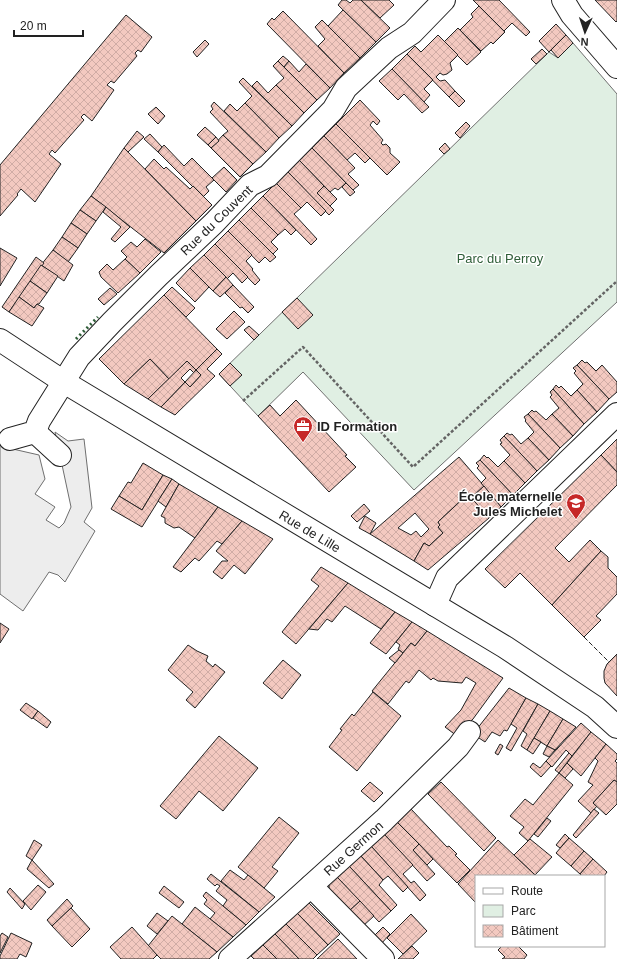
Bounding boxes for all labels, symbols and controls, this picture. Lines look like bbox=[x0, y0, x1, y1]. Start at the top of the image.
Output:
scale bar bbox=[14, 12, 83, 38]
north arrow bbox=[565, 12, 605, 52]
text: 20 m bbox=[20, 19, 47, 33]
text: N bbox=[580, 36, 589, 48]
street label: Rue du Couvent bbox=[177, 182, 256, 258]
park label: Parc du Perroy bbox=[457, 251, 544, 266]
office icon: ID Formation bbox=[292, 415, 314, 443]
place label: ID Formation bbox=[317, 419, 397, 434]
place label: École maternelle Jules Michelet bbox=[459, 489, 563, 519]
school or university icon: École maternelle Jules Michelet bbox=[565, 492, 587, 520]
street label: Rue de Lille bbox=[276, 507, 343, 556]
street label: Rue Germon bbox=[321, 818, 386, 879]
legend bbox=[475, 875, 605, 947]
text: Route bbox=[511, 884, 543, 898]
text: Parc bbox=[511, 904, 536, 918]
text: Bâtiment bbox=[511, 924, 559, 938]

